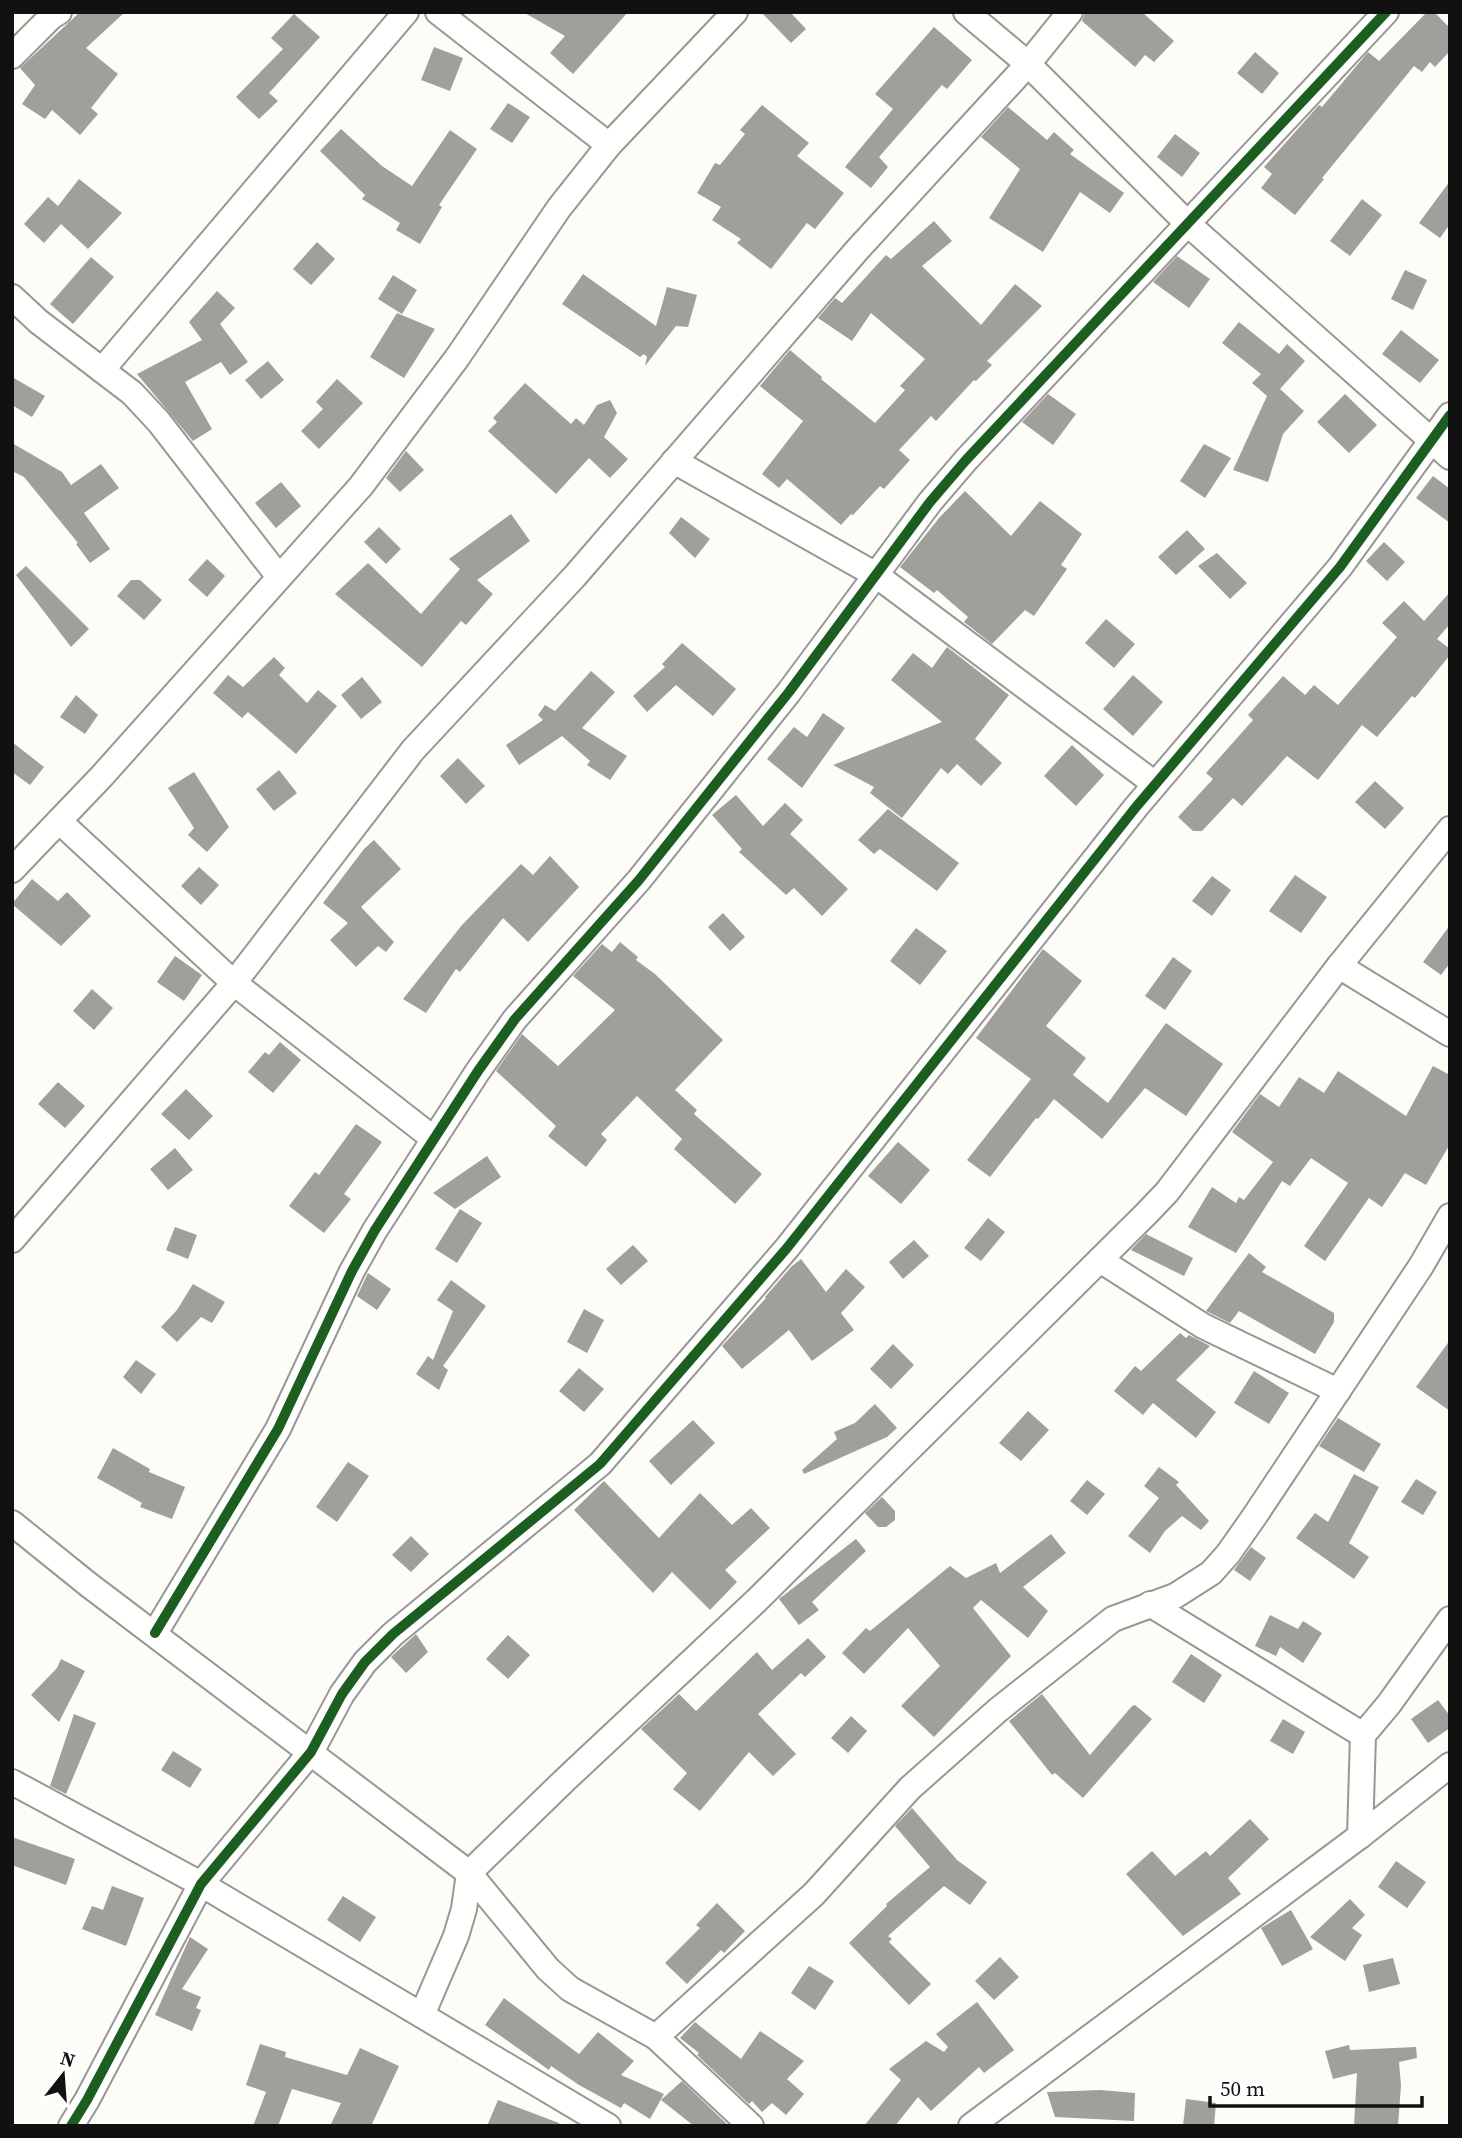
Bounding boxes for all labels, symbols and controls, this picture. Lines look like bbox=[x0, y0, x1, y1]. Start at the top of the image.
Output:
north arrow bbox=[28, 2040, 98, 2110]
text: N bbox=[58, 2044, 79, 2073]
scale bar bbox=[1210, 2064, 1422, 2108]
text: 50 m bbox=[1220, 2074, 1265, 2103]

